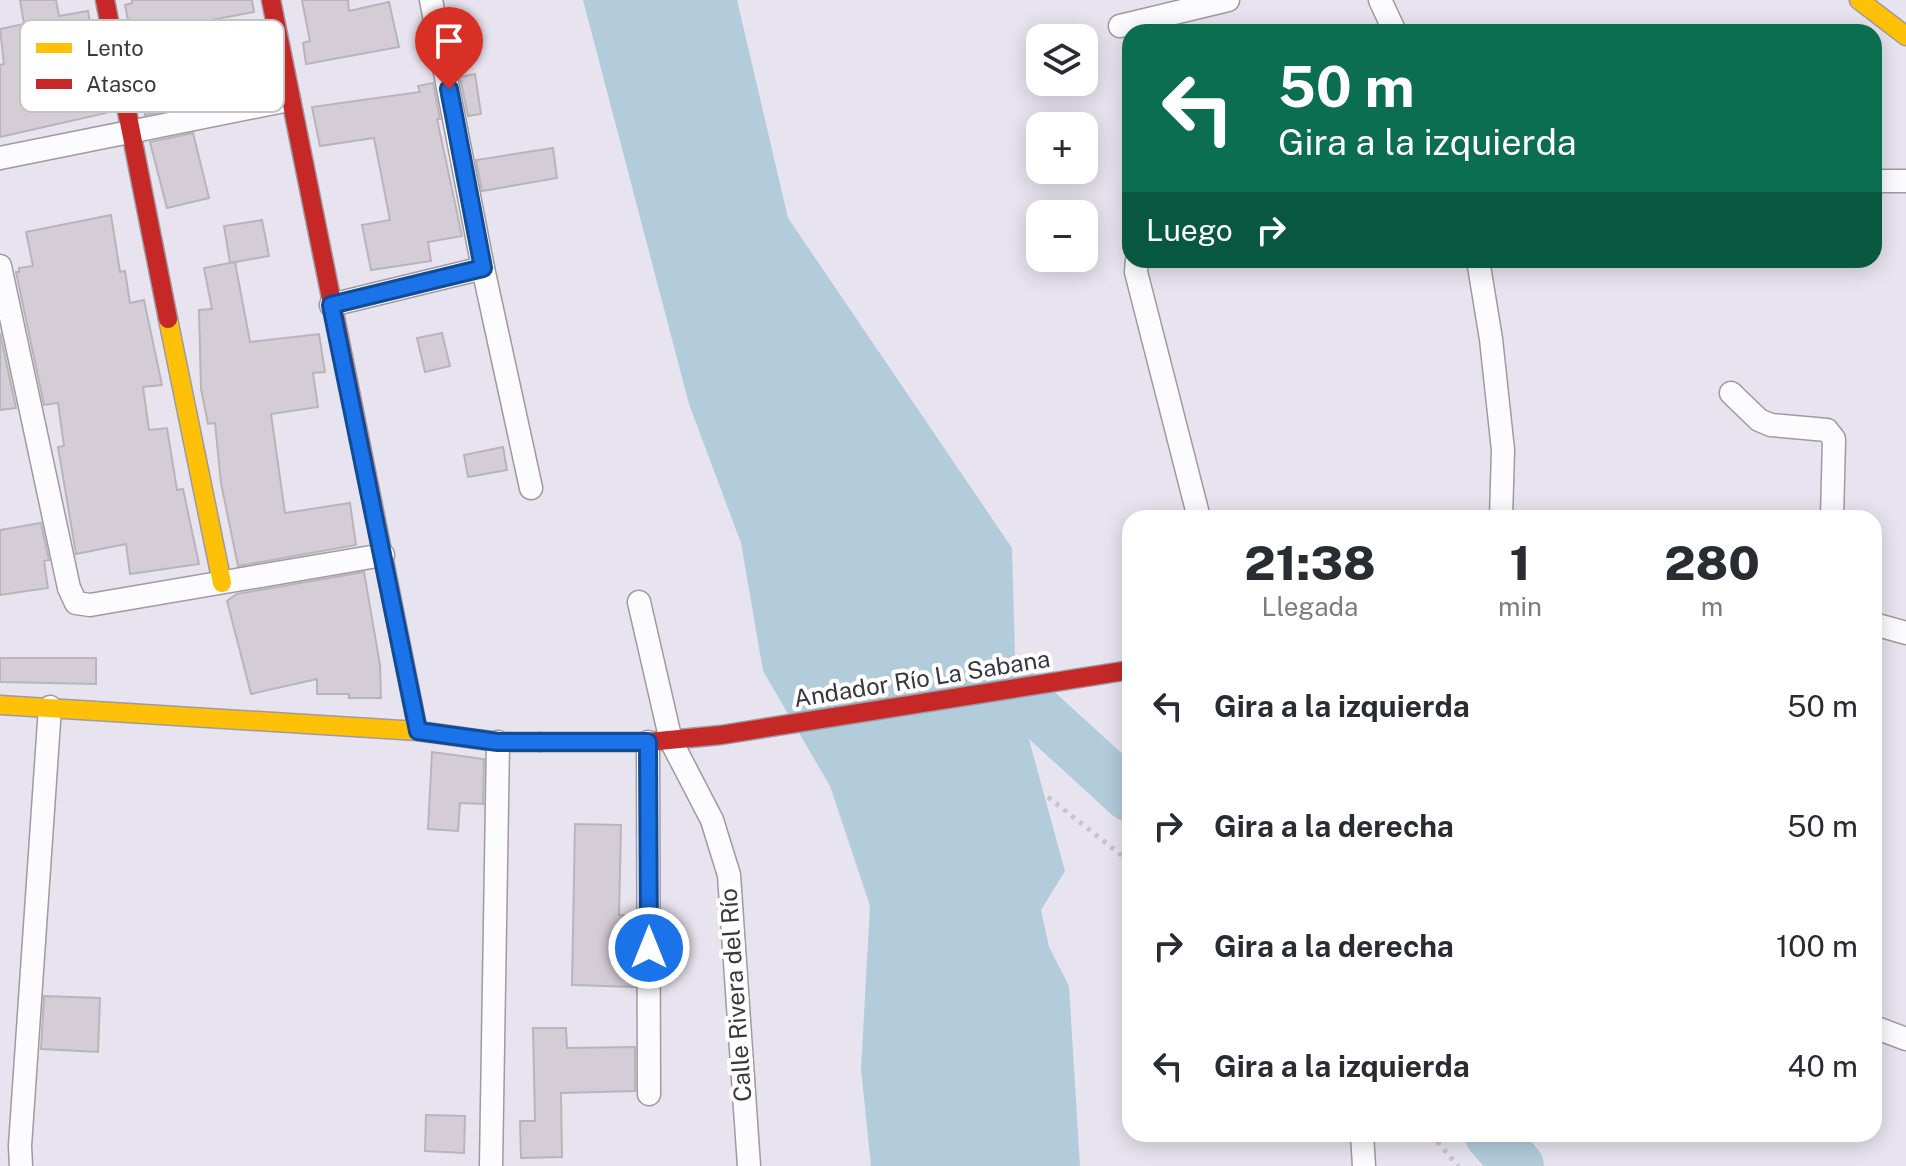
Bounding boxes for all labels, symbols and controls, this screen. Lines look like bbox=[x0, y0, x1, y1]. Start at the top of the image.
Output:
pin bbox=[415, 7, 483, 89]
icon: arrive bbox=[427, 19, 471, 63]
legend bbox=[20, 20, 284, 112]
map controls bbox=[1026, 24, 1098, 272]
button: layers bbox=[1026, 24, 1098, 96]
text: Lento bbox=[86, 35, 144, 61]
text: 50 m bbox=[1278, 54, 1415, 120]
icon: left bbox=[1146, 56, 1250, 160]
text: Atasco bbox=[86, 71, 156, 97]
button: + bbox=[1026, 112, 1098, 184]
text: Gira a la izquierda bbox=[1278, 121, 1577, 163]
button: − bbox=[1026, 200, 1098, 272]
icon: right bbox=[1249, 208, 1293, 252]
text: Luego bbox=[1146, 212, 1233, 248]
text: 21:38 bbox=[1244, 534, 1376, 591]
text: 1 bbox=[1509, 534, 1530, 591]
text: 280 bbox=[1664, 534, 1760, 591]
text: Llegada bbox=[1261, 591, 1358, 622]
text: min bbox=[1498, 591, 1542, 622]
text: m bbox=[1701, 591, 1723, 622]
street label: Andador Río La Sabana bbox=[792, 644, 1052, 712]
icon: left bbox=[1146, 684, 1190, 728]
text: Gira a la izquierda bbox=[1214, 688, 1470, 724]
text: 50 m bbox=[1787, 688, 1858, 724]
icon: right bbox=[1146, 804, 1190, 848]
text: Gira a la derecha bbox=[1214, 808, 1454, 844]
text: 50 m bbox=[1787, 808, 1858, 844]
street label: Calle Rivera del Río bbox=[714, 887, 756, 1103]
position arrow bbox=[607, 906, 691, 990]
icon: right bbox=[1146, 924, 1190, 968]
text: Gira a la derecha bbox=[1214, 928, 1454, 964]
text: 100 m bbox=[1776, 928, 1858, 964]
icon: left bbox=[1146, 1044, 1190, 1088]
text: Gira a la izquierda bbox=[1214, 1048, 1470, 1084]
text: 40 m bbox=[1788, 1048, 1858, 1084]

